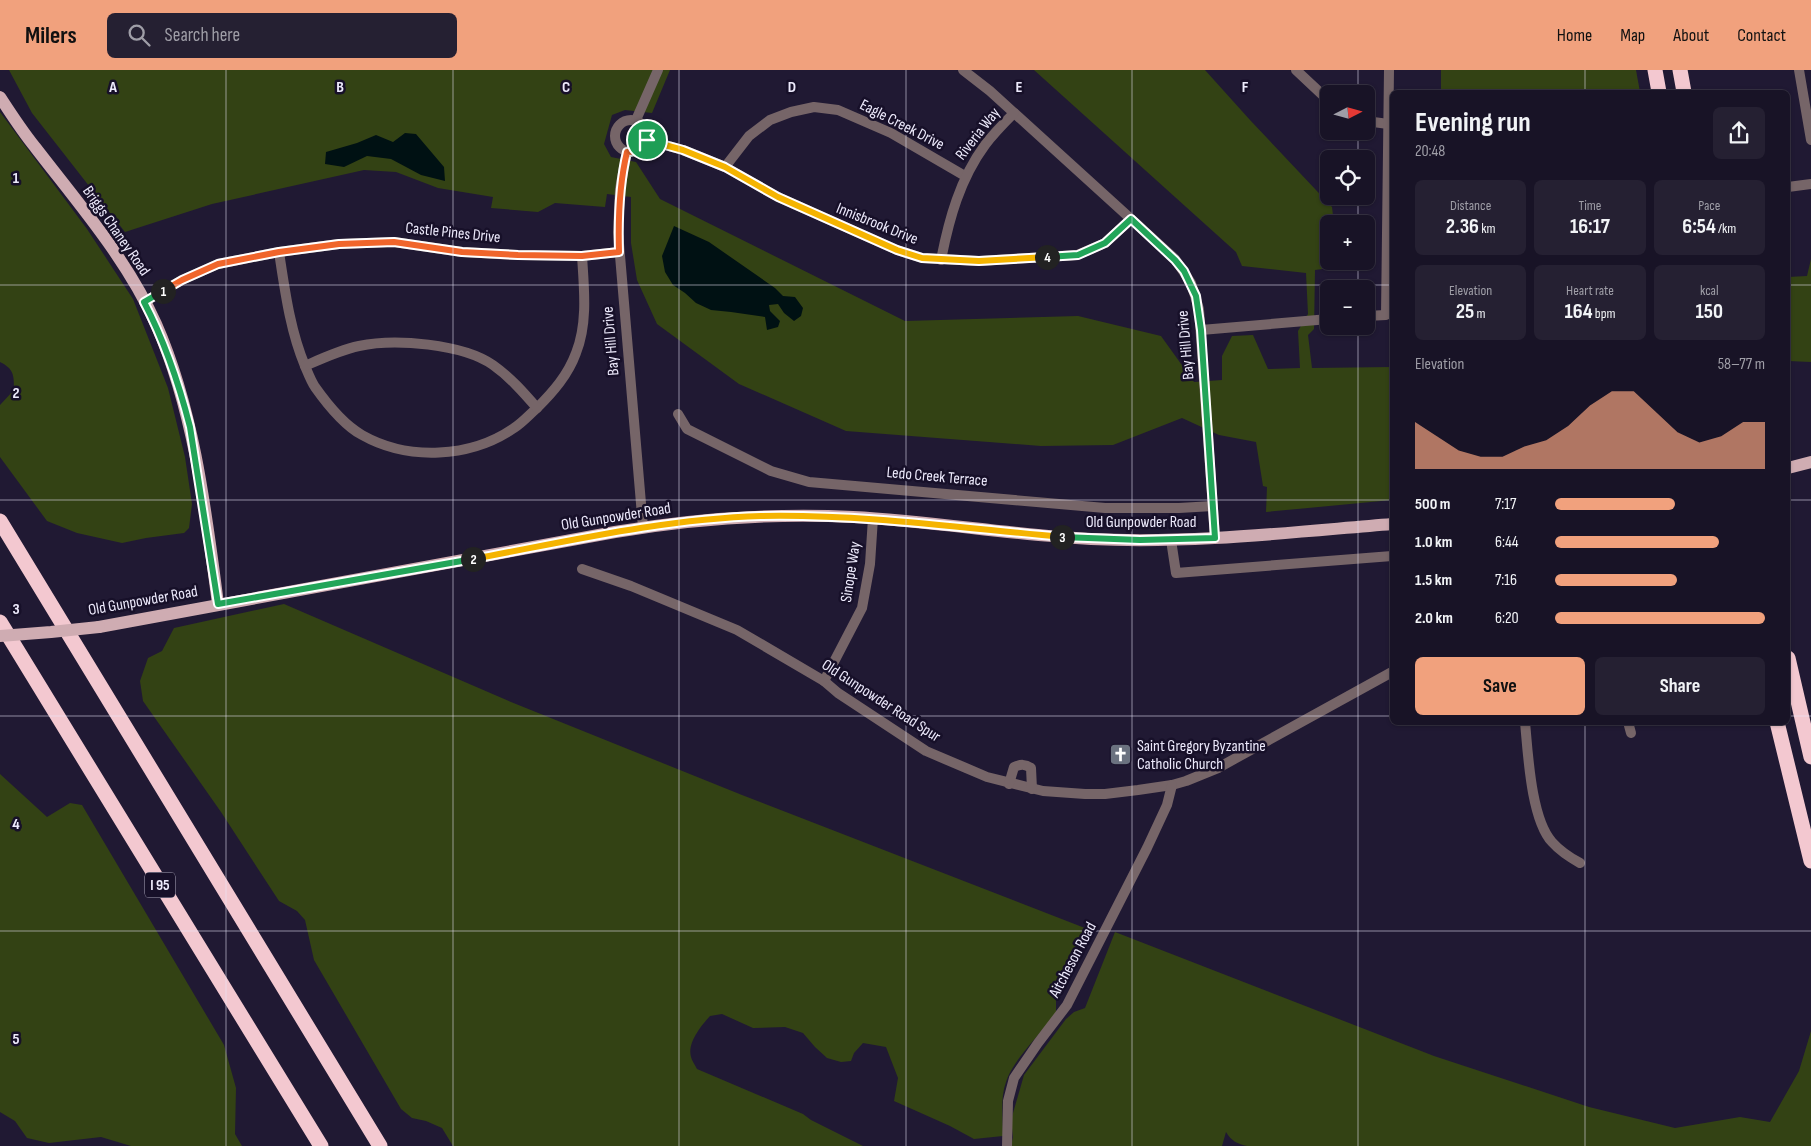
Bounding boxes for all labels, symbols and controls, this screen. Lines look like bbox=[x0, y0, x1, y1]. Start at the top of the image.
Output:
search box bbox=[107, 13, 457, 58]
text: Milers bbox=[25, 21, 77, 50]
icon: search bbox=[125, 21, 153, 49]
text: Search here bbox=[165, 24, 240, 47]
text: Home bbox=[1557, 25, 1592, 46]
text: Map bbox=[1620, 25, 1645, 46]
text: About bbox=[1673, 25, 1709, 46]
text: Contact bbox=[1737, 25, 1786, 46]
text: A bbox=[108, 78, 117, 97]
text: B bbox=[336, 78, 344, 97]
text: C bbox=[562, 78, 570, 97]
text: D bbox=[788, 78, 796, 97]
text: E bbox=[1016, 78, 1023, 97]
text: F bbox=[1242, 78, 1249, 97]
north arrow bbox=[1320, 85, 1375, 140]
map controls bbox=[1320, 85, 1375, 335]
street label: Eagle Creek Drive bbox=[857, 96, 947, 154]
street label: Riveria Way bbox=[952, 104, 1004, 164]
text: Evening run bbox=[1415, 106, 1531, 139]
button: share bbox=[1713, 107, 1765, 159]
pin bbox=[626, 119, 668, 161]
icon: arrive bbox=[633, 126, 661, 154]
text: 20:48 bbox=[1415, 142, 1445, 161]
button: locate bbox=[1320, 150, 1375, 205]
text: 1 bbox=[13, 169, 20, 188]
street label: Briggs Chaney Road bbox=[78, 183, 154, 279]
text: Distance bbox=[1450, 197, 1491, 214]
text: Time bbox=[1579, 197, 1601, 214]
text: Pace bbox=[1698, 197, 1720, 214]
street label: Innisbrook Drive bbox=[833, 199, 921, 249]
text: 2.36 bbox=[1446, 214, 1479, 239]
text: 16:17 bbox=[1570, 214, 1610, 239]
text: 6:54 bbox=[1682, 214, 1716, 239]
button: + bbox=[1320, 215, 1375, 270]
street label: Castle Pines Drive bbox=[405, 219, 501, 247]
text: km bbox=[1479, 220, 1496, 237]
text: /km bbox=[1716, 220, 1736, 237]
pin: 4 bbox=[1034, 244, 1060, 270]
text: 4 bbox=[1044, 249, 1051, 266]
pin: 1 bbox=[150, 278, 176, 304]
button: − bbox=[1320, 280, 1375, 335]
text: Elevation bbox=[1449, 282, 1492, 299]
text: Heart rate bbox=[1566, 282, 1614, 299]
text: kcal bbox=[1700, 282, 1719, 299]
text: 1 bbox=[161, 283, 166, 300]
text: 25 bbox=[1456, 299, 1474, 324]
text: 164 bbox=[1565, 299, 1593, 324]
text: 150 bbox=[1696, 299, 1723, 324]
text: m bbox=[1474, 305, 1485, 322]
text: bpm bbox=[1593, 305, 1615, 322]
street label: Bay Hill Drive bbox=[599, 306, 623, 376]
street label: Bay Hill Drive bbox=[1174, 310, 1198, 380]
text: Elevation bbox=[1415, 355, 1464, 374]
text: 58–77 m bbox=[1718, 355, 1765, 374]
text: 2 bbox=[12, 384, 20, 403]
street label: Ledo Creek Terrace bbox=[886, 463, 988, 491]
text: 500 m bbox=[1415, 495, 1450, 514]
text: 7:17 bbox=[1495, 495, 1516, 514]
street label: Old Gunpowder Road bbox=[560, 499, 672, 535]
street label: Old Gunpowder Road bbox=[1086, 513, 1196, 532]
pin: 3 bbox=[1050, 524, 1074, 550]
text: 3 bbox=[1059, 529, 1066, 546]
text: 1.0 km bbox=[1415, 533, 1452, 552]
text: 6:44 bbox=[1495, 533, 1518, 552]
street label: Sinope Way bbox=[837, 540, 865, 604]
pin: 2 bbox=[460, 546, 486, 572]
text: 2 bbox=[470, 551, 477, 568]
text: 1.5 km bbox=[1415, 571, 1452, 590]
text: 7:16 bbox=[1495, 571, 1517, 590]
street label: Old Gunpowder Road bbox=[87, 582, 199, 620]
text: 3 bbox=[12, 600, 20, 619]
text: 2.0 km bbox=[1415, 609, 1453, 628]
text: 6:20 bbox=[1495, 609, 1519, 628]
street label: Old Gunpowder Road Spur bbox=[818, 655, 944, 747]
button: Save bbox=[1415, 657, 1585, 715]
button: Share bbox=[1595, 657, 1765, 715]
place label: Saint Gregory Byzantine Catholic Church bbox=[1137, 737, 1266, 774]
church icon: Saint Gregory Byzantine Catholic Church bbox=[1109, 743, 1133, 767]
text: 4 bbox=[12, 815, 20, 834]
road number: I 95 bbox=[145, 872, 175, 898]
street label: Aitcheson Road bbox=[1045, 919, 1101, 1002]
text: 5 bbox=[12, 1030, 20, 1049]

